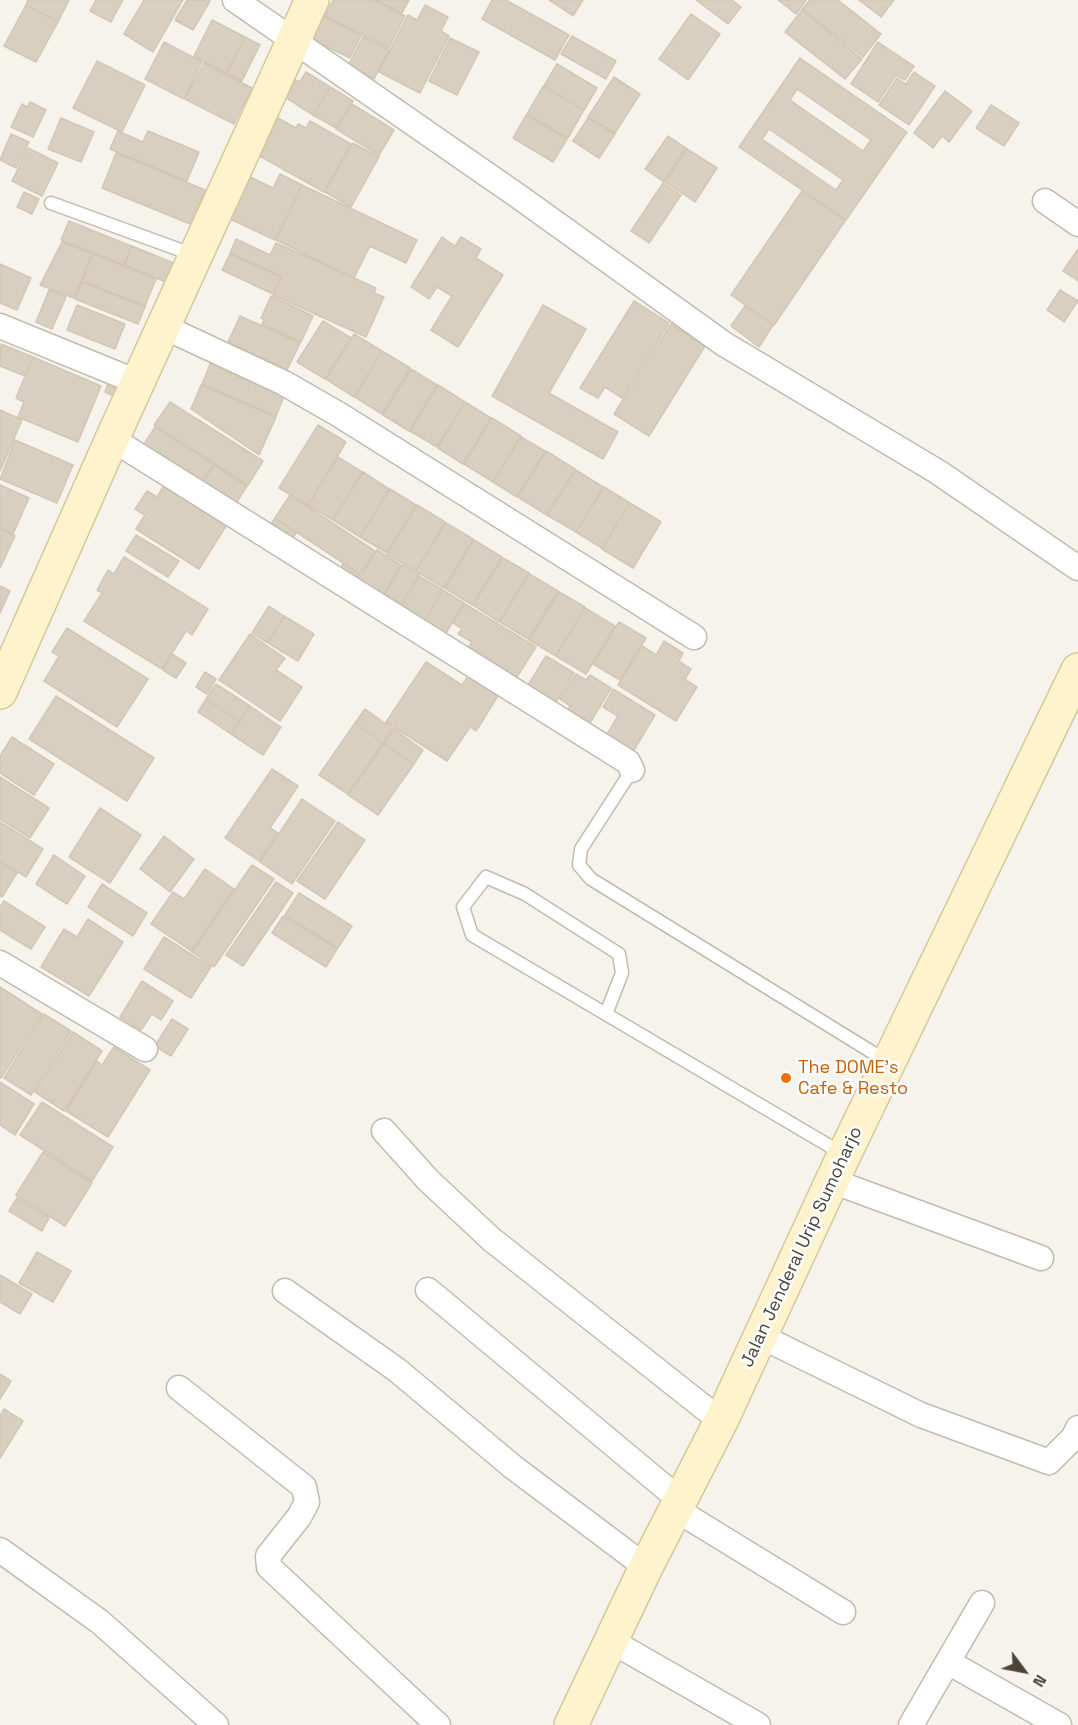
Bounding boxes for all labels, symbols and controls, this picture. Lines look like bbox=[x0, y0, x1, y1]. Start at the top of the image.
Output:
place label: The DOME's Cafe & Resto bbox=[798, 1057, 908, 1100]
marker: The DOME's Cafe & Resto bbox=[779, 1071, 793, 1085]
street label: Jalan Jenderal Urip Sumoharjo bbox=[737, 1123, 867, 1371]
north arrow bbox=[994, 1641, 1054, 1701]
text: N bbox=[1028, 1671, 1051, 1691]

